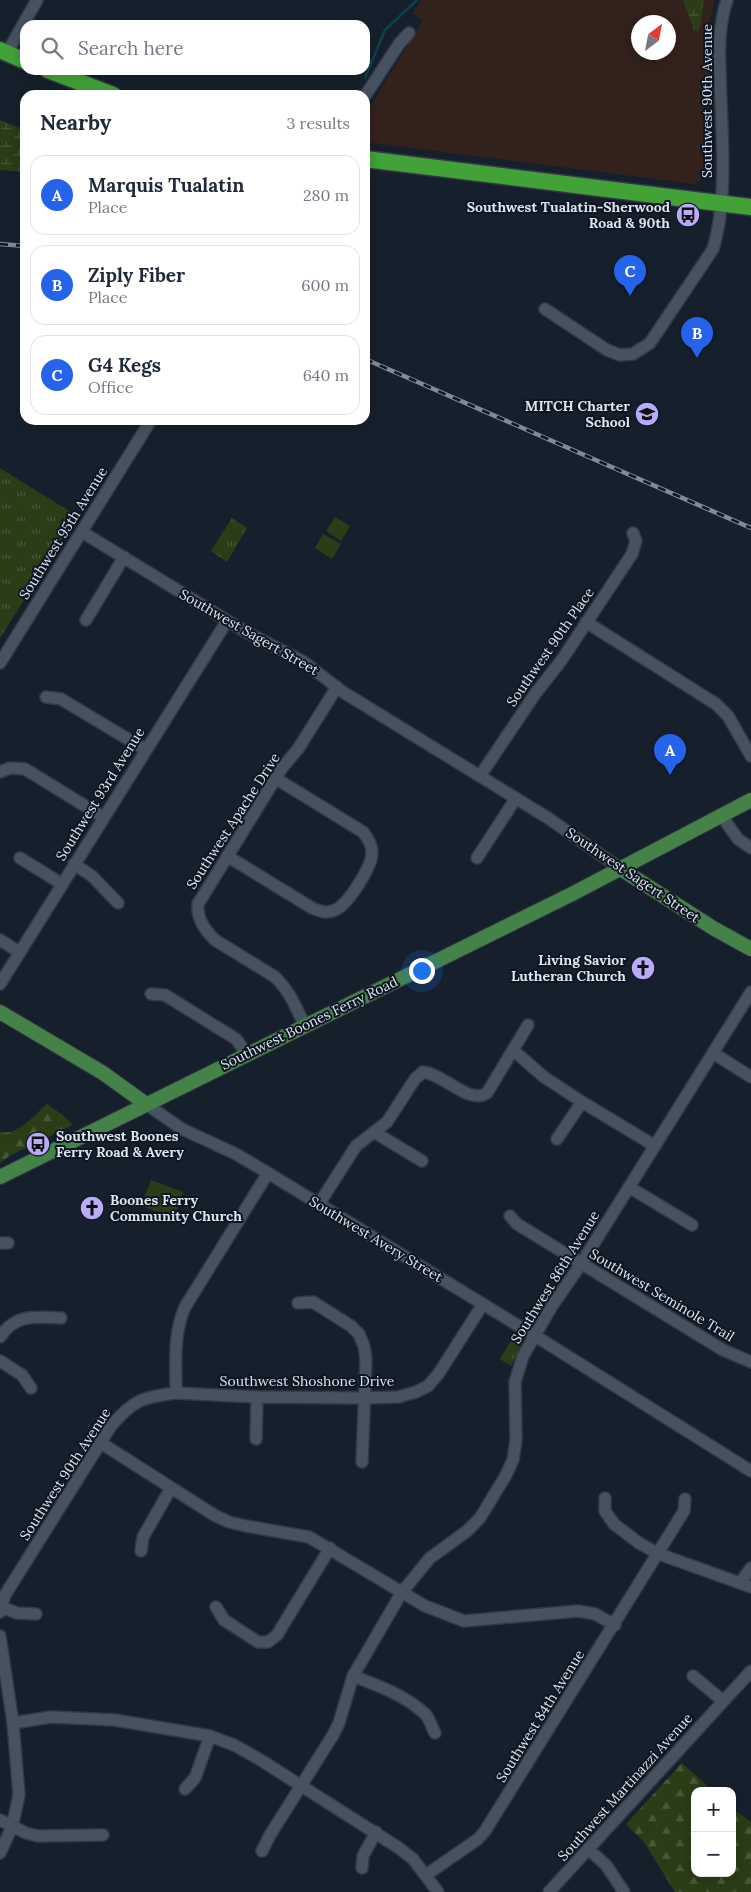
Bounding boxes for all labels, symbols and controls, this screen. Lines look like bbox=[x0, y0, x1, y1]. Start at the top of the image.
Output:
north arrow bbox=[631, 15, 676, 60]
search box bbox=[20, 20, 370, 75]
street label: Southwest 90th Avenue bbox=[698, 23, 716, 178]
icon: search bbox=[38, 34, 66, 62]
text: Search here bbox=[78, 36, 184, 60]
text: Nearby bbox=[40, 109, 111, 136]
text: 3 results bbox=[286, 113, 350, 133]
text: Marquis Tualatin bbox=[88, 173, 244, 197]
text: A bbox=[52, 185, 62, 205]
text: 280 m bbox=[303, 185, 349, 205]
text: Place bbox=[88, 197, 127, 217]
place label: Southwest Tualatin-Sherwood Road & 90th bbox=[467, 198, 670, 232]
bus stop icon: Southwest Tualatin-Sherwood Road & 90th bbox=[675, 202, 701, 228]
pin: C bbox=[614, 255, 646, 296]
text: Ziply Fiber bbox=[88, 263, 185, 287]
text: B bbox=[52, 275, 62, 295]
text: 600 m bbox=[301, 275, 349, 295]
text: Place bbox=[88, 287, 127, 307]
pin: B bbox=[681, 317, 713, 358]
text: G4 Kegs bbox=[88, 353, 161, 377]
text: C bbox=[51, 365, 63, 385]
text: 640 m bbox=[303, 365, 349, 385]
text: Office bbox=[88, 377, 133, 397]
place label: MITCH Charter School bbox=[525, 397, 631, 431]
school or university icon: MITCH Charter School bbox=[634, 401, 660, 427]
street label: Southwest 95th Avenue bbox=[15, 463, 111, 603]
street label: Southwest 90th Place bbox=[502, 584, 598, 710]
street label: Southwest Sagert Street bbox=[176, 585, 322, 680]
street label: Southwest 93rd Avenue bbox=[52, 724, 149, 864]
pin: A bbox=[654, 734, 686, 775]
street label: Southwest Apache Drive bbox=[182, 749, 284, 893]
street label: Southwest Sagert Street bbox=[563, 823, 704, 927]
place label: Living Savior Lutheran Church bbox=[511, 951, 626, 985]
church icon: Living Savior Lutheran Church bbox=[630, 955, 656, 981]
your location bbox=[409, 958, 435, 984]
street label: Southwest Boones Ferry Road bbox=[218, 972, 400, 1074]
place label: Southwest Boones Ferry Road & Avery bbox=[56, 1127, 184, 1161]
bus stop icon: Southwest Boones Ferry Road & Avery bbox=[25, 1131, 51, 1157]
place label: Boones Ferry Community Church bbox=[110, 1191, 242, 1225]
street label: Southwest Avery Street bbox=[306, 1192, 447, 1286]
church icon: Boones Ferry Community Church bbox=[79, 1195, 105, 1221]
street label: Southwest 86th Avenue bbox=[507, 1207, 603, 1347]
street label: Southwest Seminole Trail bbox=[586, 1245, 738, 1346]
street label: Southwest Shoshone Drive bbox=[220, 1372, 395, 1390]
street label: Southwest 90th Avenue bbox=[15, 1404, 115, 1544]
street label: Southwest 84th Avenue bbox=[492, 1646, 588, 1786]
street label: Southwest Martinazzi Avenue bbox=[554, 1709, 697, 1865]
map controls bbox=[691, 1787, 736, 1877]
button: + bbox=[691, 1787, 736, 1832]
button: − bbox=[691, 1832, 736, 1877]

